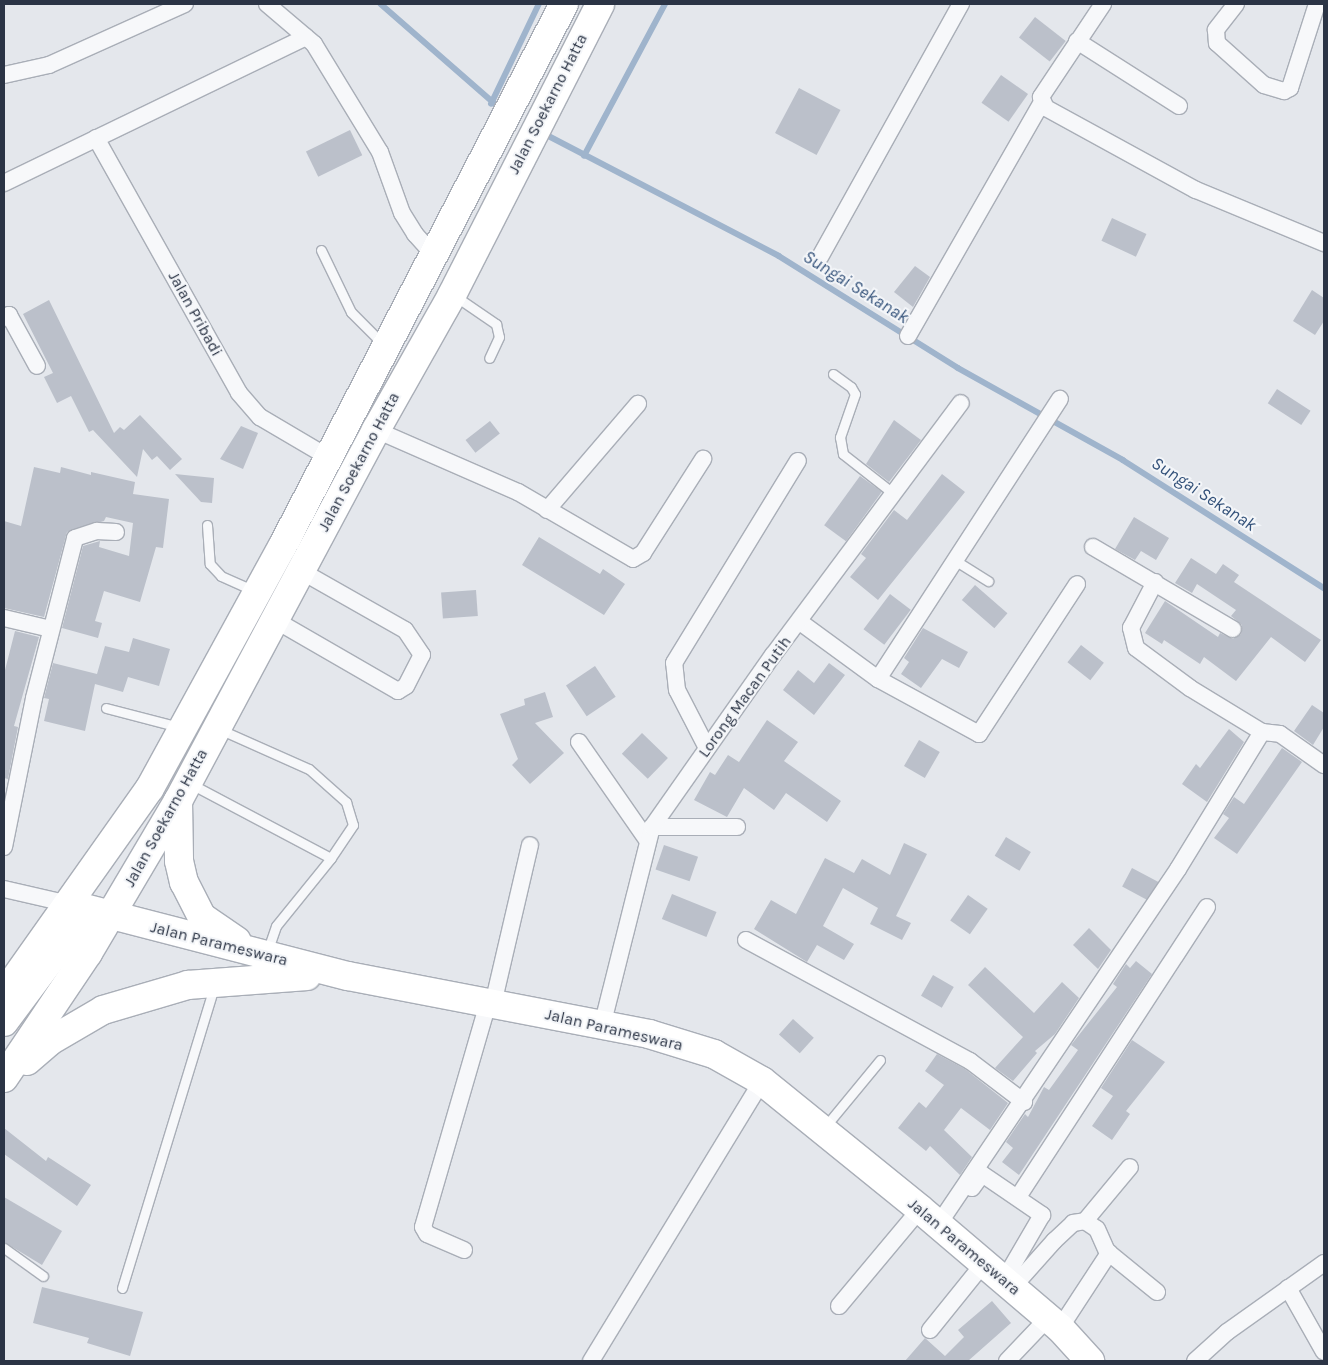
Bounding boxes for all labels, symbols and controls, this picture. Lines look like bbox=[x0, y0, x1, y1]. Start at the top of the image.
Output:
street label: Jalan Soekarno Hatta bbox=[504, 31, 592, 177]
water label: Sungai Sekanak bbox=[799, 246, 913, 328]
street label: Jalan Pribadi bbox=[164, 268, 226, 360]
street label: Jalan Soekarno Hatta bbox=[314, 389, 404, 535]
water label: Sungai Sekanak bbox=[1148, 452, 1260, 536]
street label: Lorong Macan Putih bbox=[695, 633, 795, 761]
street label: Jalan Soekarno Hatta bbox=[120, 746, 212, 890]
street label: Jalan Parameswara bbox=[148, 918, 290, 970]
street label: Jalan Parameswara bbox=[543, 1005, 685, 1055]
street label: Jalan Parameswara bbox=[904, 1194, 1024, 1300]

